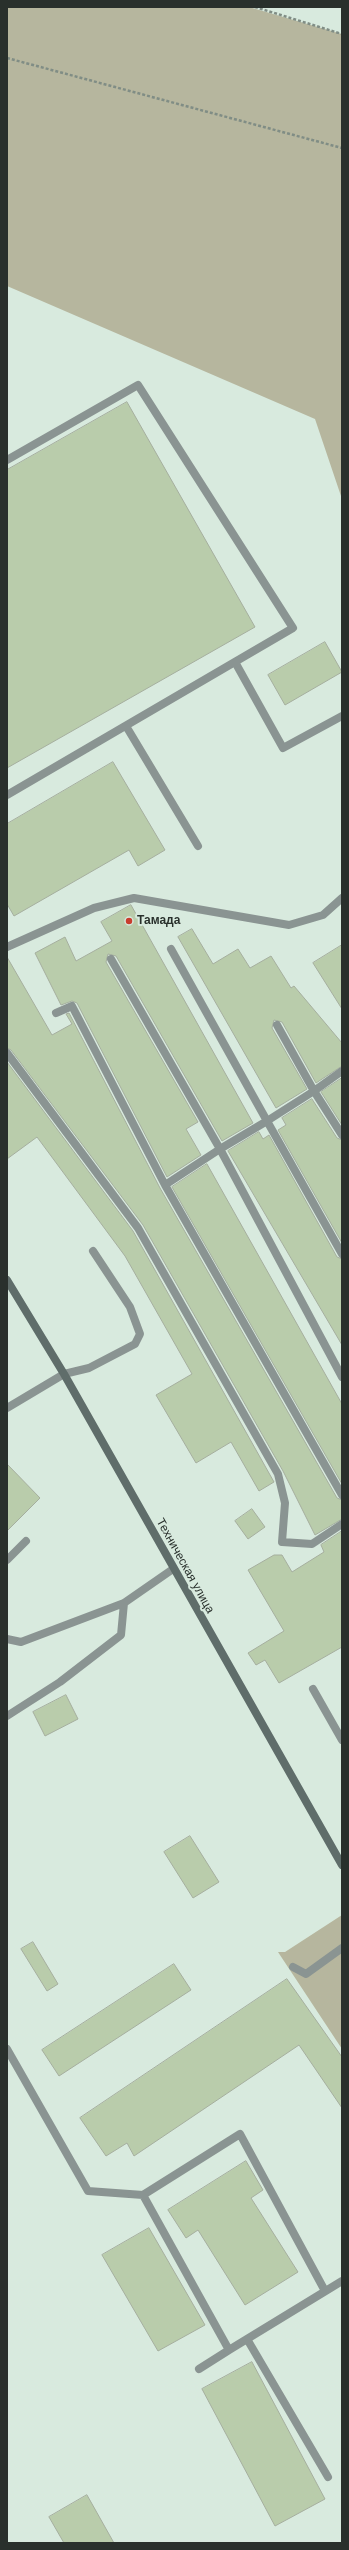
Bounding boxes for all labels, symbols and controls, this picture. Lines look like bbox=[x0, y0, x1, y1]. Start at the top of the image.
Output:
place label: Тамада bbox=[137, 914, 180, 928]
marker: Тамада bbox=[124, 916, 134, 926]
street label: Техническая улица bbox=[153, 1516, 217, 1616]

